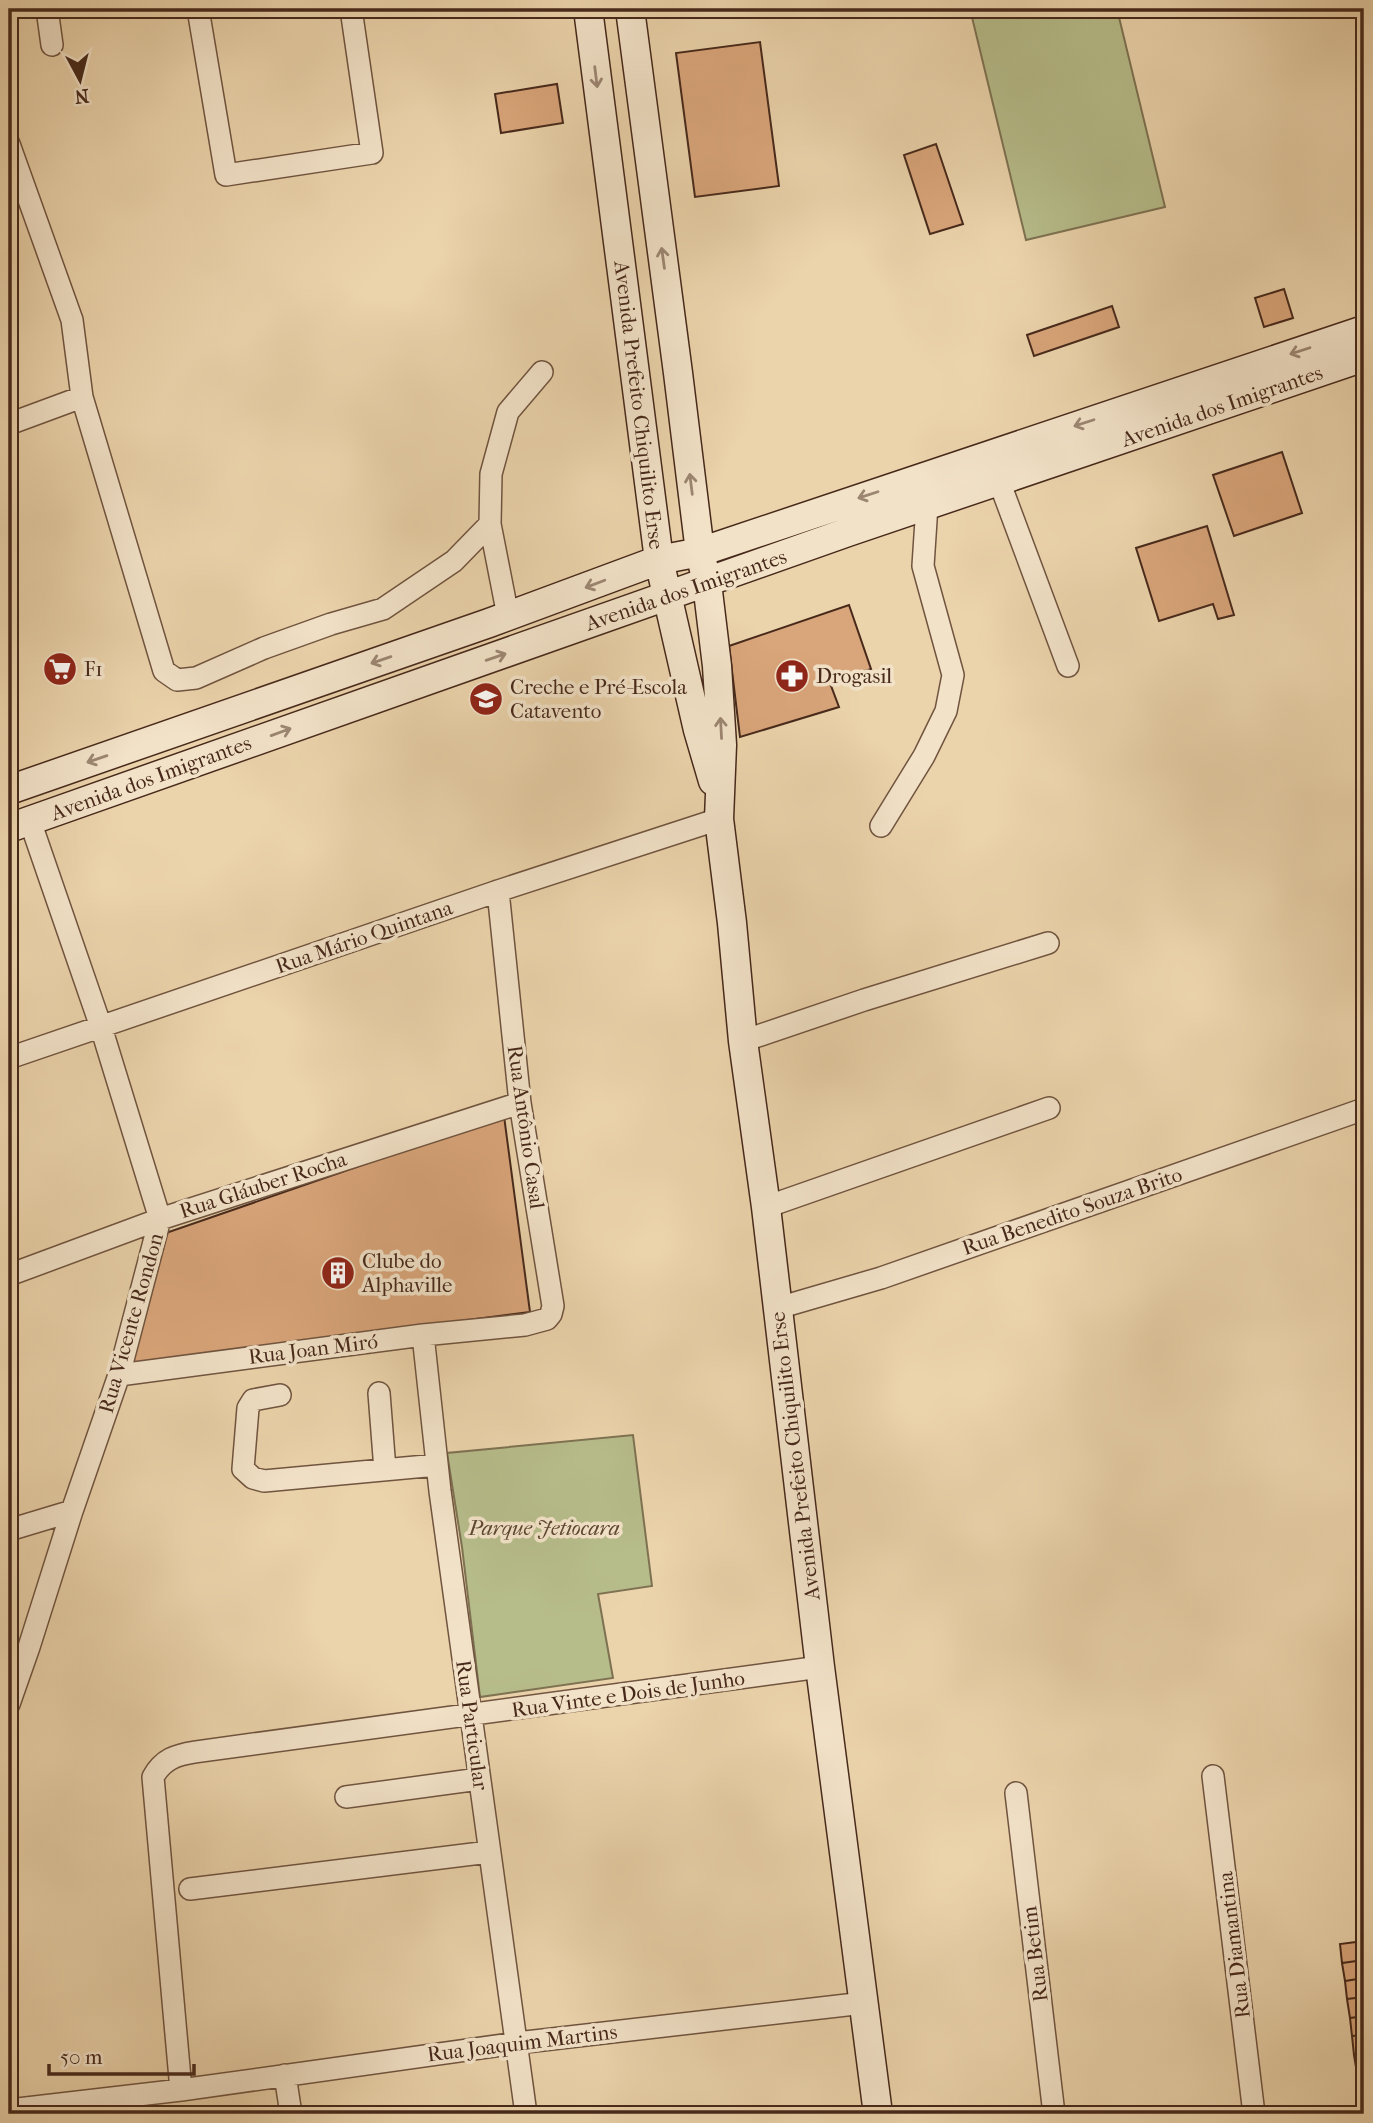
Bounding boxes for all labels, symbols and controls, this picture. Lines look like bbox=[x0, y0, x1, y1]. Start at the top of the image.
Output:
north arrow bbox=[46, 46, 116, 116]
one-way arrow bbox=[590, 65, 603, 87]
text: N bbox=[73, 84, 90, 108]
one-way arrow bbox=[656, 247, 669, 270]
street label: Avenida Prefeito Chiquilito Erse bbox=[609, 258, 669, 551]
one-way arrow bbox=[1289, 346, 1311, 358]
street label: Avenida dos Imigrantes bbox=[1117, 360, 1326, 452]
one-way arrow bbox=[1073, 418, 1095, 430]
one-way arrow bbox=[685, 473, 698, 496]
one-way arrow bbox=[857, 490, 879, 503]
street label: Avenida dos Imigrantes bbox=[581, 544, 790, 636]
one-way arrow bbox=[585, 578, 607, 591]
supermarket icon: F1 bbox=[41, 650, 79, 688]
one-way arrow bbox=[484, 650, 506, 662]
one-way arrow bbox=[370, 655, 392, 668]
place label: F1 bbox=[84, 657, 103, 681]
pharmacy icon: Drogasil bbox=[773, 657, 811, 695]
place label: Drogasil bbox=[816, 664, 892, 688]
place label: Creche e Pré-Escola Catavento bbox=[510, 675, 687, 723]
school or university icon: Creche e Pré-Escola Catavento bbox=[467, 680, 505, 718]
one-way arrow bbox=[714, 717, 727, 740]
one-way arrow bbox=[270, 725, 292, 738]
street label: Avenida dos Imigrantes bbox=[47, 731, 255, 826]
one-way arrow bbox=[86, 754, 108, 766]
street label: Rua Mário Quintana bbox=[272, 895, 456, 979]
street label: Rua Antônio Casal bbox=[503, 1044, 549, 1211]
street label: Rua Gláuber Rocha bbox=[176, 1147, 350, 1223]
street label: Rua Benedito Souza Brito bbox=[959, 1162, 1185, 1260]
street label: Rua Vicente Rondon bbox=[94, 1230, 168, 1416]
place label: Clube do Alphaville bbox=[361, 1249, 452, 1297]
building icon: Clube do Alphaville bbox=[319, 1254, 357, 1292]
street label: Avenida Prefeito Chiquilito Erse bbox=[765, 1310, 825, 1603]
street label: Rua Joan Miró bbox=[247, 1329, 379, 1369]
park label: Parque Jetiocara bbox=[467, 1516, 620, 1540]
street label: Rua Particular bbox=[451, 1658, 493, 1792]
street label: Rua Vinte e Dois de Junho bbox=[510, 1666, 746, 1722]
street label: Rua Diamantina bbox=[1213, 1870, 1255, 2020]
street label: Rua Betim bbox=[1017, 1904, 1053, 2003]
street label: Rua Joaquim Martins bbox=[426, 2019, 619, 2067]
scale bar bbox=[49, 2032, 194, 2076]
text: 50 m bbox=[60, 2045, 103, 2069]

